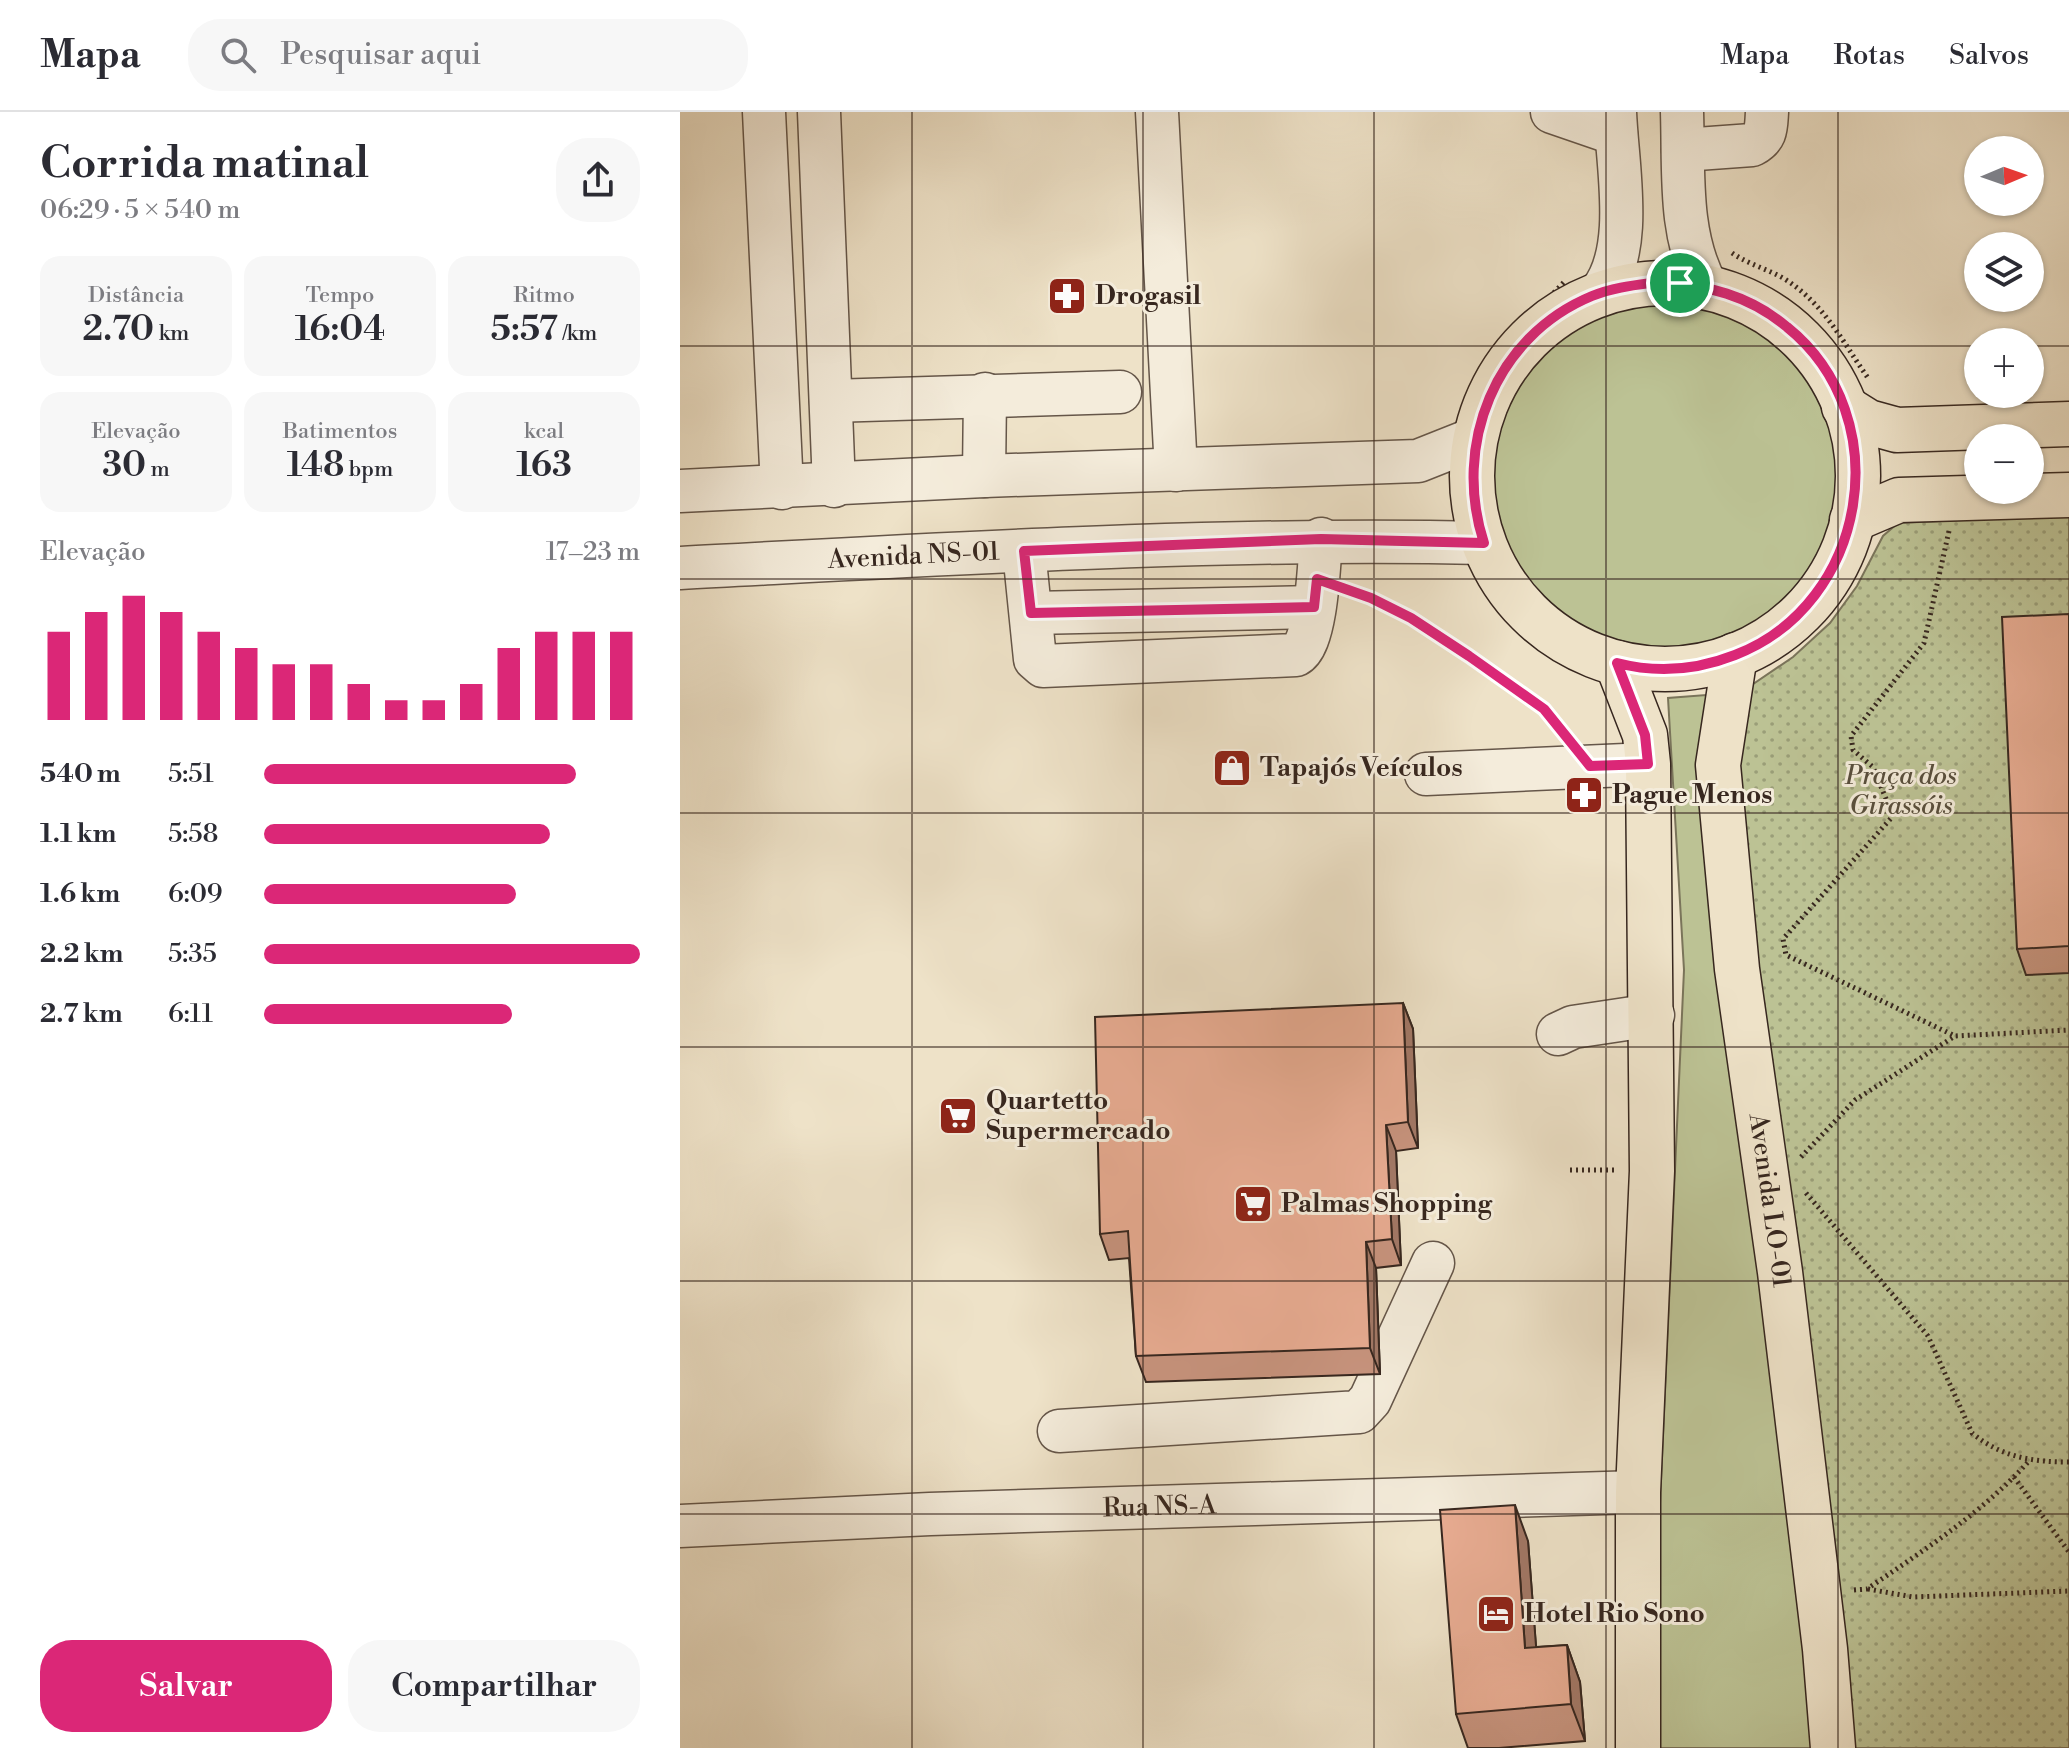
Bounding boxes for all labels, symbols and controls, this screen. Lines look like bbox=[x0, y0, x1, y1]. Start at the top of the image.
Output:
search box bbox=[188, 19, 748, 91]
text: Mapa bbox=[40, 32, 140, 79]
icon: search bbox=[216, 33, 260, 77]
text: Pesquisar aqui bbox=[280, 36, 481, 74]
text: Mapa bbox=[1720, 38, 1790, 73]
text: Rotas bbox=[1834, 38, 1905, 73]
text: Salvos bbox=[1949, 38, 2029, 73]
text: Corrida matinal bbox=[40, 136, 369, 191]
north arrow bbox=[1964, 136, 2044, 216]
map controls bbox=[1964, 136, 2044, 504]
button: share bbox=[556, 138, 640, 222]
text: 06:29 · 5 × 540 m bbox=[40, 194, 240, 226]
button: layers bbox=[1964, 232, 2044, 312]
pin bbox=[1646, 249, 1714, 317]
icon: arrive bbox=[1658, 261, 1702, 305]
pharmacy icon: Drogasil bbox=[1046, 275, 1088, 317]
place label: Drogasil bbox=[1095, 280, 1202, 312]
text: Distância bbox=[88, 282, 184, 309]
text: Tempo bbox=[306, 282, 374, 309]
text: Ritmo bbox=[513, 282, 575, 309]
text: 2.70 bbox=[83, 309, 154, 351]
text: 16:04 bbox=[295, 309, 385, 351]
text: 5:57 bbox=[491, 309, 558, 351]
text: km bbox=[154, 320, 189, 347]
text: /km bbox=[558, 320, 597, 347]
button: + bbox=[1964, 328, 2044, 408]
text: Elevação bbox=[91, 418, 181, 445]
text: Batimentos bbox=[283, 418, 397, 445]
text: kcal bbox=[524, 418, 564, 445]
button: − bbox=[1964, 424, 2044, 504]
text: 30 bbox=[102, 445, 146, 487]
text: 148 bbox=[287, 445, 344, 487]
text: 163 bbox=[516, 445, 572, 487]
text: m bbox=[146, 456, 170, 483]
text: bpm bbox=[344, 456, 393, 483]
text: Elevação bbox=[40, 536, 146, 568]
text: 17–23 m bbox=[546, 536, 640, 568]
street label: Avenida NS-01 bbox=[826, 536, 1000, 576]
shop icon: Tapajós Veículos bbox=[1211, 747, 1253, 789]
place label: Tapajós Veículos bbox=[1260, 752, 1463, 784]
text: 540 m bbox=[40, 758, 121, 790]
text: 5:51 bbox=[168, 758, 214, 790]
park label: Praça dos Girassóis bbox=[1844, 760, 1957, 822]
pharmacy icon: Pague Menos bbox=[1563, 774, 1605, 816]
place label: Pague Menos bbox=[1612, 779, 1772, 811]
text: 1.1 km bbox=[40, 818, 116, 850]
text: 5:58 bbox=[168, 818, 218, 850]
text: 1.6 km bbox=[40, 878, 120, 910]
text: 6:09 bbox=[168, 878, 223, 910]
text: 2.2 km bbox=[40, 938, 124, 970]
text: 5:35 bbox=[168, 938, 217, 970]
text: 2.7 km bbox=[40, 998, 123, 1030]
text: 6:11 bbox=[168, 998, 213, 1030]
place label: Quartetto Supermercado bbox=[986, 1085, 1171, 1147]
supermarket icon: Quartetto Supermercado bbox=[937, 1095, 979, 1137]
street label: Avenida LO-01 bbox=[1742, 1110, 1798, 1289]
supermarket icon: Palmas Shopping bbox=[1232, 1183, 1274, 1225]
place label: Palmas Shopping bbox=[1281, 1188, 1493, 1220]
street label: Rua NS-A bbox=[1102, 1489, 1218, 1525]
hotel icon: Hotel Rio Sono bbox=[1475, 1593, 1517, 1635]
place label: Hotel Rio Sono bbox=[1524, 1598, 1705, 1630]
button: Salvar bbox=[40, 1640, 332, 1732]
button: Compartilhar bbox=[348, 1640, 640, 1732]

